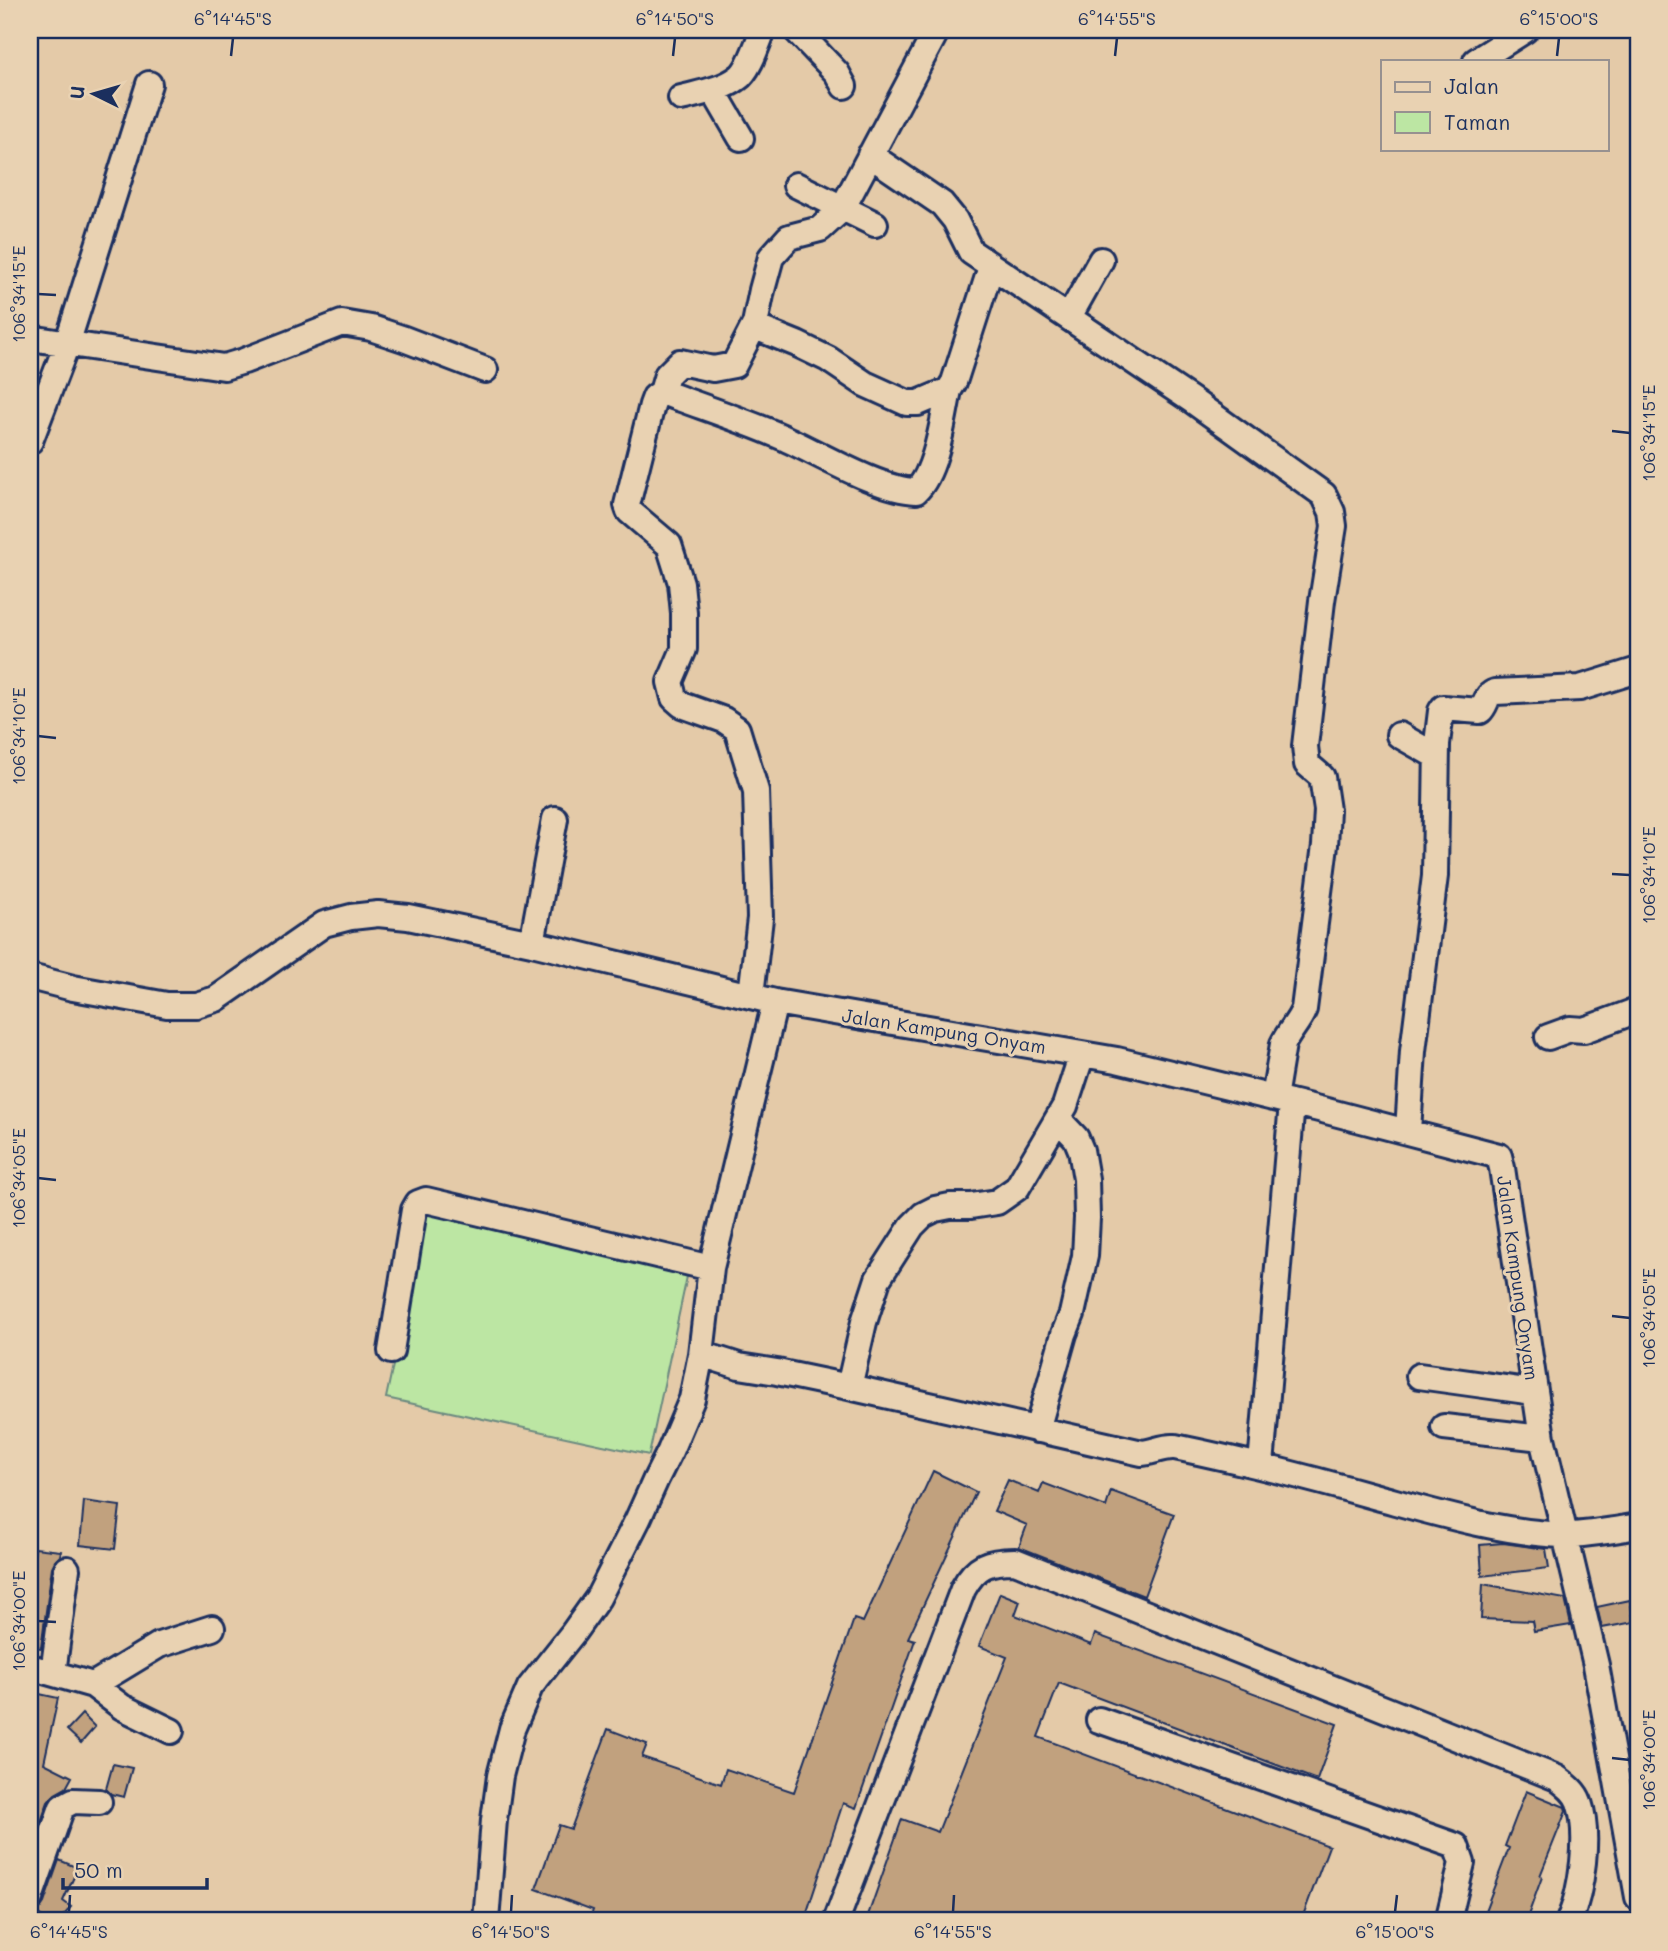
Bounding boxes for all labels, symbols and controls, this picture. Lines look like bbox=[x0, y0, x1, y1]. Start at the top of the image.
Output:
text: 6°14'45"S bbox=[194, 6, 272, 30]
text: 6°14'50"S bbox=[636, 6, 714, 30]
text: 6°14'55"S bbox=[1078, 6, 1156, 30]
text: 6°15'00"S bbox=[1519, 6, 1599, 30]
north arrow bbox=[60, 60, 130, 130]
legend bbox=[1381, 60, 1608, 150]
text: Jalan bbox=[1444, 72, 1499, 99]
text: U bbox=[64, 85, 90, 100]
text: Taman bbox=[1444, 108, 1510, 135]
text: 106°34'15"E bbox=[6, 245, 30, 343]
text: 106°34'15"E bbox=[1636, 384, 1660, 482]
text: 106°34'10"E bbox=[6, 687, 30, 785]
text: 106°34'10"E bbox=[1636, 826, 1660, 924]
street label: Jalan Kampung Onyam bbox=[840, 1002, 1048, 1059]
text: 106°34'05"E bbox=[6, 1128, 30, 1228]
street label: Jalan Kampung Onyam bbox=[1492, 1174, 1545, 1382]
text: 106°34'05"E bbox=[1636, 1268, 1660, 1368]
text: 106°34'00"E bbox=[6, 1571, 30, 1671]
text: 106°34'00"E bbox=[1636, 1710, 1660, 1810]
scale bar bbox=[63, 1846, 206, 1890]
text: 50 m bbox=[74, 1856, 123, 1883]
text: 6°14'45"S bbox=[30, 1919, 108, 1943]
text: 6°14'50"S bbox=[472, 1919, 550, 1943]
text: 6°14'55"S bbox=[914, 1919, 992, 1943]
text: 6°15'00"S bbox=[1355, 1919, 1435, 1943]

